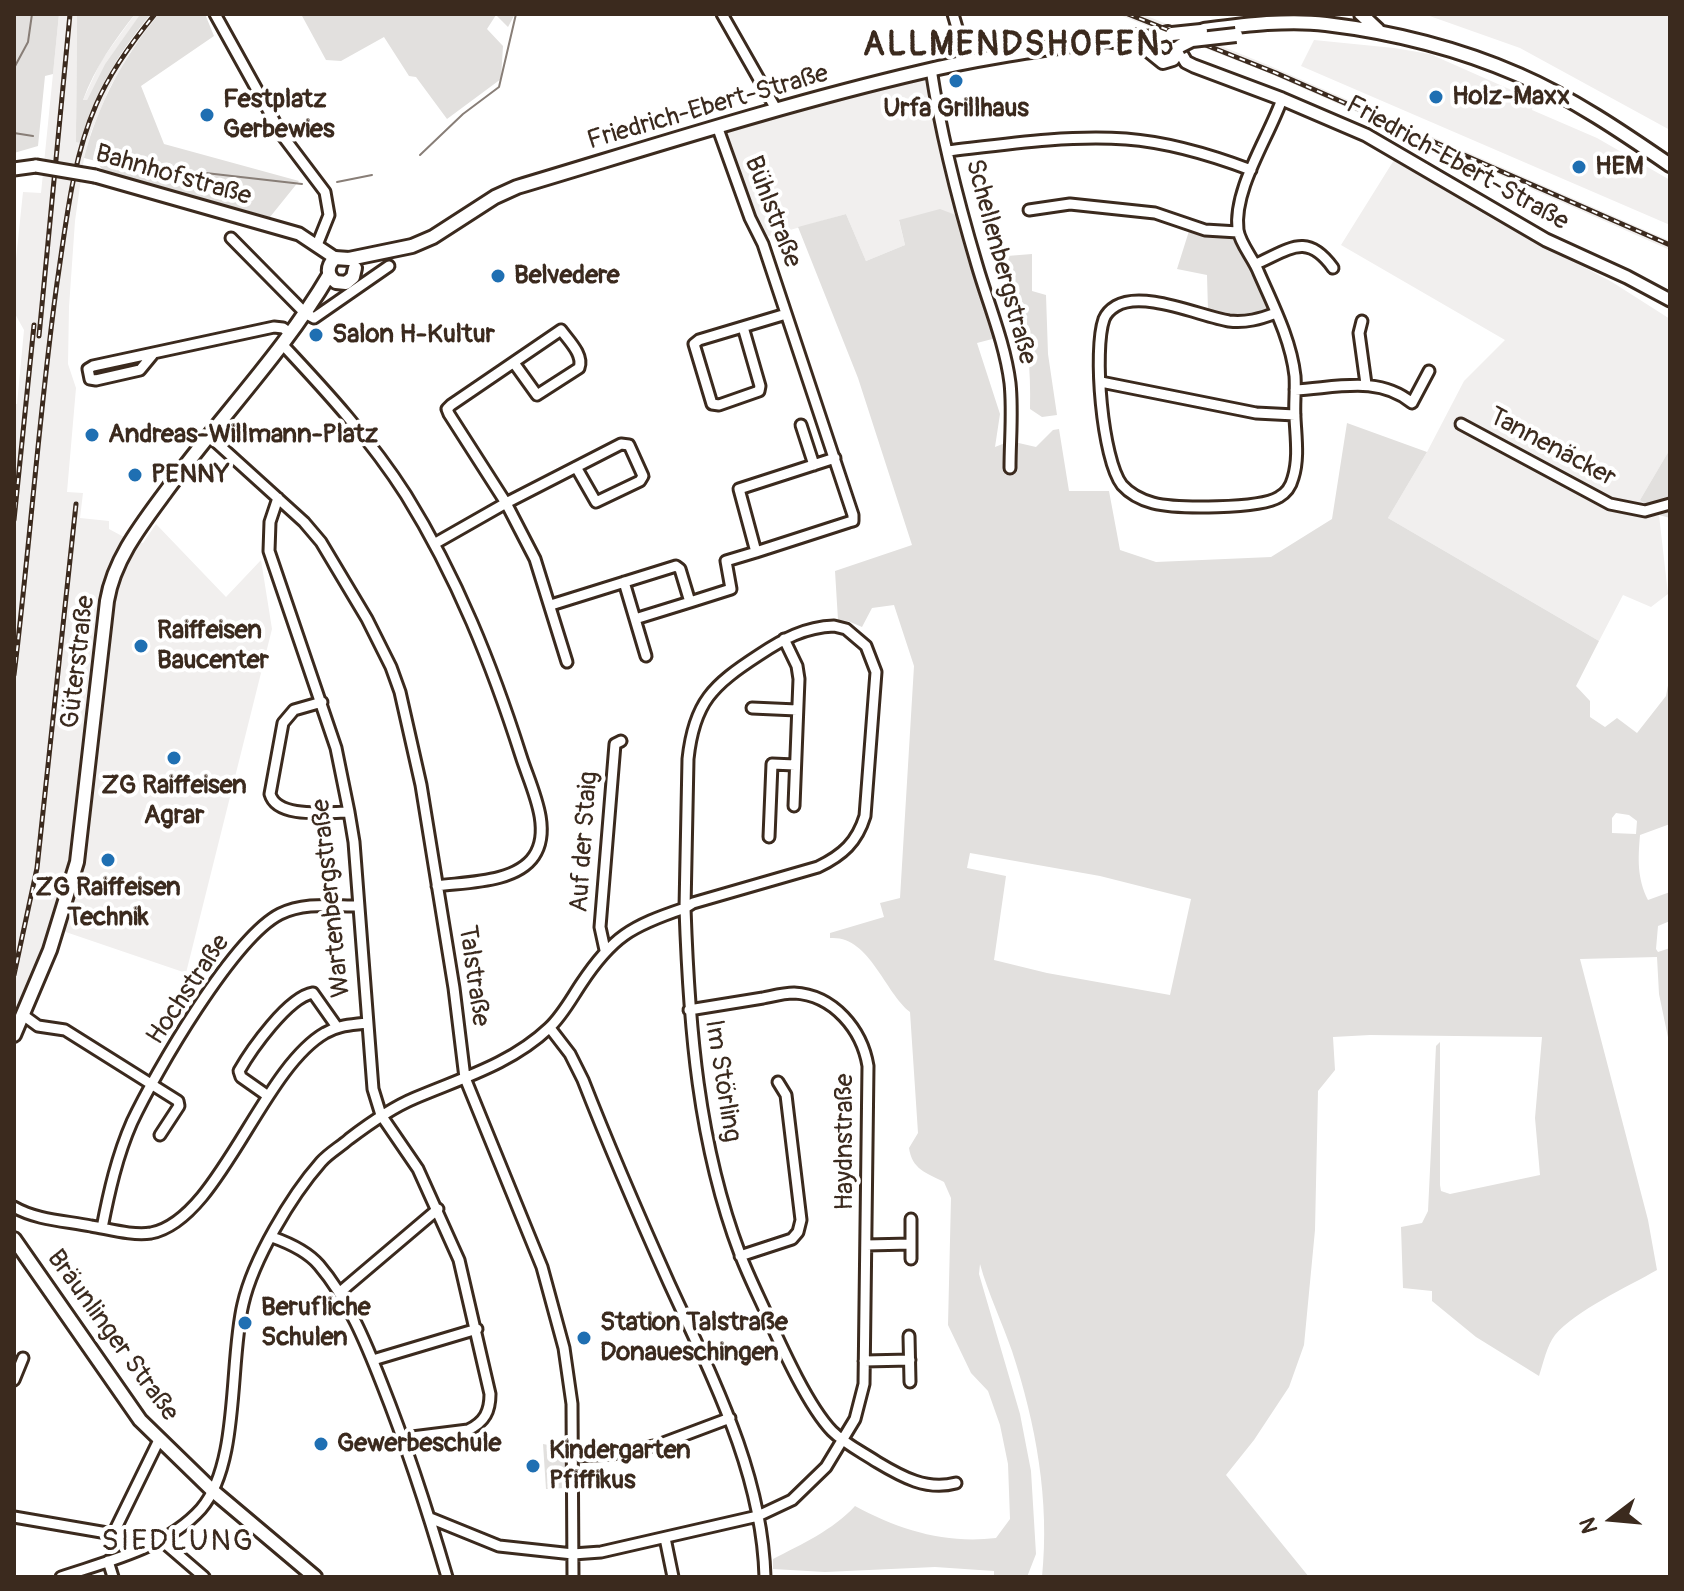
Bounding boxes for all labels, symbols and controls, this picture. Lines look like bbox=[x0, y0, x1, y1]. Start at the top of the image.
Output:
district label: ALLMENDSHOFEN bbox=[863, 26, 1161, 66]
street label: Friedrich-Ebert-Straße bbox=[584, 59, 832, 157]
marker: Urfa Grillhaus bbox=[947, 72, 965, 90]
place label: Holz-Maxx bbox=[1452, 81, 1570, 113]
place label: Festplatz Gerbewies bbox=[223, 84, 335, 146]
marker: Holz-Maxx bbox=[1427, 88, 1445, 106]
street label: Friedrich-Ebert-Straße bbox=[1340, 90, 1574, 238]
place label: Urfa Grillhaus bbox=[883, 93, 1029, 125]
marker: Festplatz Gerbewies bbox=[198, 106, 216, 124]
street label: Bahnhofstraße bbox=[91, 139, 255, 213]
place label: HEM bbox=[1595, 151, 1644, 183]
street label: Bühlstraße bbox=[736, 152, 808, 272]
street label: Schellenbergstraße bbox=[958, 156, 1042, 368]
marker: HEM bbox=[1570, 158, 1588, 176]
place label: Belvedere bbox=[514, 260, 620, 292]
marker: Belvedere bbox=[489, 267, 507, 285]
place label: Salon H-Kultur bbox=[332, 319, 495, 351]
marker: Salon H-Kultur bbox=[307, 326, 325, 344]
street label: Tannenäcker bbox=[1483, 402, 1621, 494]
place label: Andreas-Willmann-Platz bbox=[108, 419, 378, 451]
marker: Andreas-Willmann-Platz bbox=[83, 426, 101, 444]
place label: PENNY bbox=[151, 459, 230, 491]
marker: PENNY bbox=[126, 466, 144, 484]
street label: Güterstraße bbox=[55, 594, 103, 730]
place label: Raiffeisen Baucenter bbox=[157, 615, 269, 676]
marker: Raiffeisen Baucenter bbox=[132, 637, 150, 655]
marker: ZG Raiffeisen Agrar bbox=[165, 749, 183, 767]
place label: ZG Raiffeisen Agrar bbox=[101, 770, 247, 832]
street label: Auf der Staig bbox=[565, 770, 605, 914]
street label: Wartenbergstraße bbox=[306, 797, 358, 999]
marker: ZG Raiffeisen Technik bbox=[99, 851, 117, 869]
place label: ZG Raiffeisen Technik bbox=[35, 872, 181, 934]
street label: Talstraße bbox=[450, 924, 496, 1028]
street label: Hochstraße bbox=[141, 929, 237, 1051]
street label: Im Störling bbox=[697, 1018, 747, 1144]
street label: Haydnstraße bbox=[829, 1073, 861, 1211]
street label: Bräunlinger Straße bbox=[39, 1244, 185, 1428]
place label: Berufliche Schulen bbox=[261, 1292, 370, 1354]
place label: Station Talstraße Donaueschingen bbox=[600, 1307, 788, 1368]
marker: Berufliche Schulen bbox=[236, 1314, 254, 1332]
marker: Station Talstraße Donaueschingen bbox=[575, 1329, 593, 1347]
place label: Gewerbeschule bbox=[337, 1428, 501, 1460]
marker: Gewerbeschule bbox=[312, 1435, 330, 1453]
place label: Kindergarten Pfiffikus bbox=[549, 1435, 691, 1496]
marker: Kindergarten Pfiffikus bbox=[524, 1457, 542, 1475]
north arrow bbox=[1572, 1479, 1652, 1559]
text: N bbox=[1573, 1515, 1604, 1537]
district label: SIEDLUNG bbox=[101, 1524, 255, 1560]

